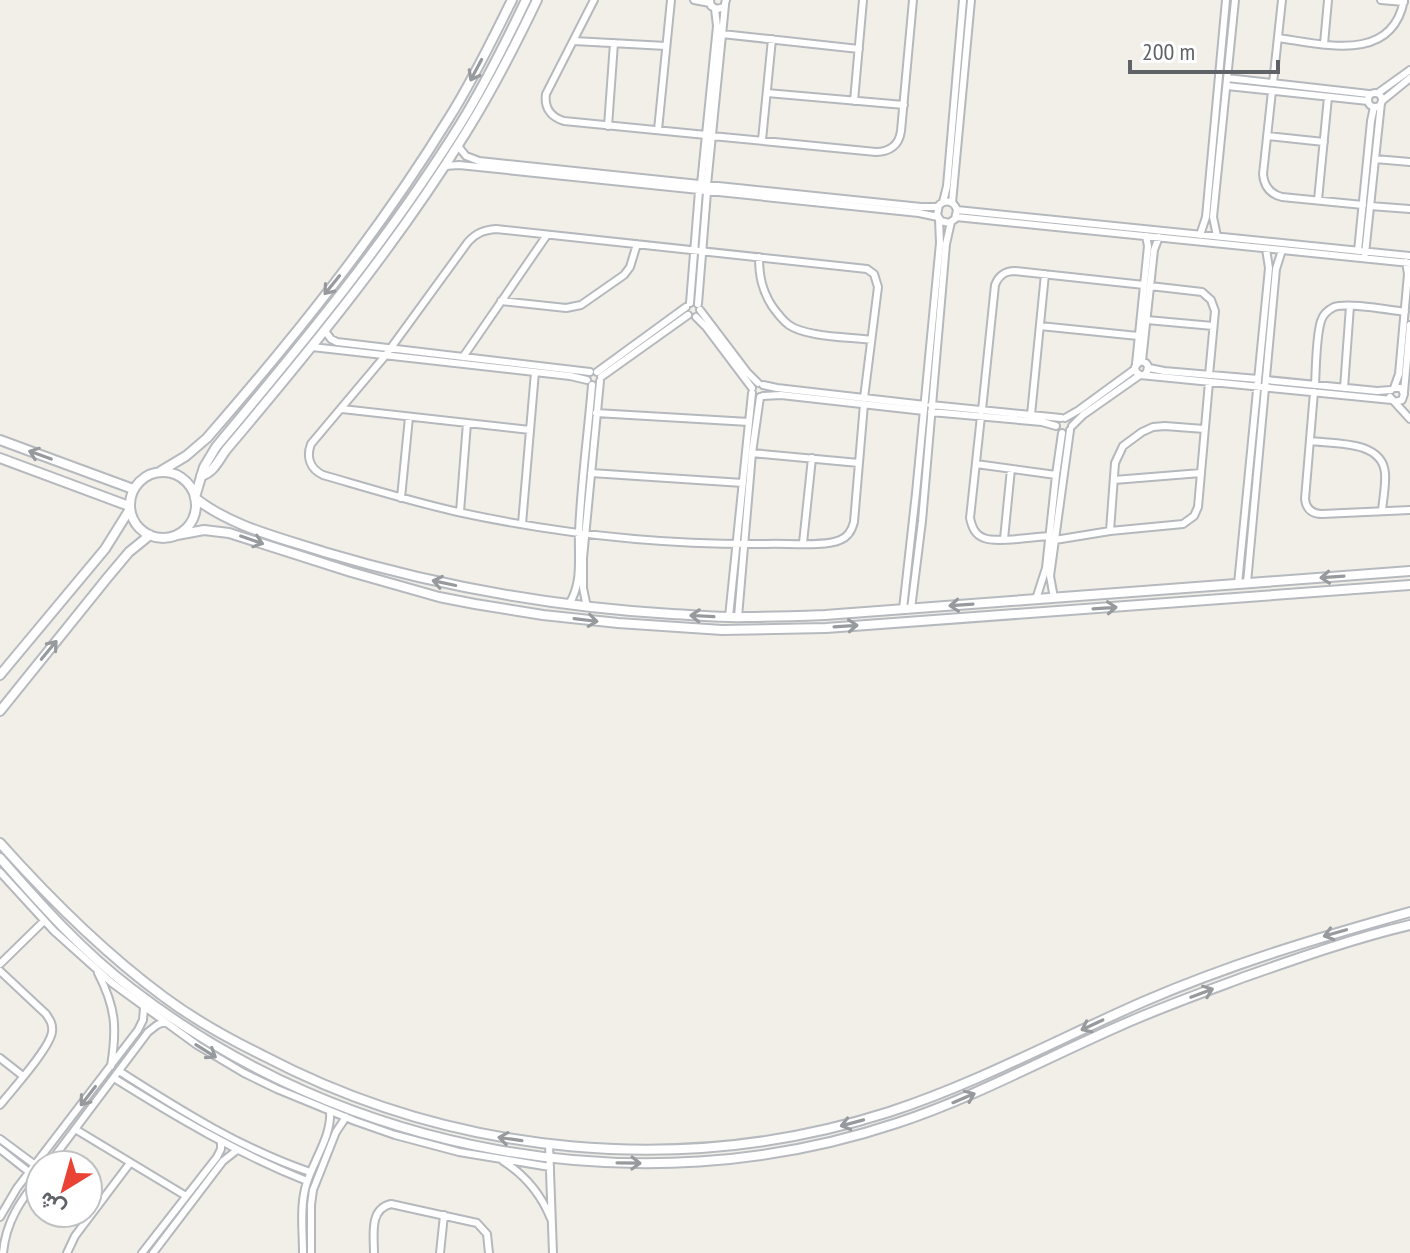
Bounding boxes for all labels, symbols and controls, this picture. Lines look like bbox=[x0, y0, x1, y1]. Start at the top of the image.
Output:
scale bar bbox=[1130, 24, 1278, 74]
text: 200 m bbox=[1142, 36, 1195, 67]
one-way arrow bbox=[468, 57, 484, 81]
one-way arrow bbox=[323, 274, 341, 295]
one-way arrow bbox=[28, 447, 53, 461]
one-way arrow bbox=[240, 534, 265, 549]
one-way arrow bbox=[1319, 570, 1346, 585]
one-way arrow bbox=[432, 575, 457, 590]
one-way arrow bbox=[948, 598, 975, 613]
one-way arrow bbox=[1091, 600, 1118, 615]
one-way arrow bbox=[689, 608, 716, 623]
one-way arrow bbox=[572, 612, 599, 627]
one-way arrow bbox=[832, 618, 859, 633]
one-way arrow bbox=[40, 640, 58, 660]
one-way arrow bbox=[1323, 927, 1348, 941]
one-way arrow bbox=[1189, 985, 1214, 999]
one-way arrow bbox=[1080, 1018, 1104, 1033]
one-way arrow bbox=[194, 1043, 217, 1059]
one-way arrow bbox=[80, 1085, 97, 1106]
one-way arrow bbox=[951, 1089, 976, 1104]
one-way arrow bbox=[839, 1116, 865, 1131]
one-way arrow bbox=[498, 1131, 524, 1146]
north arrow bbox=[24, 1149, 104, 1229]
one-way arrow bbox=[615, 1155, 642, 1171]
text: ش bbox=[33, 1186, 71, 1224]

